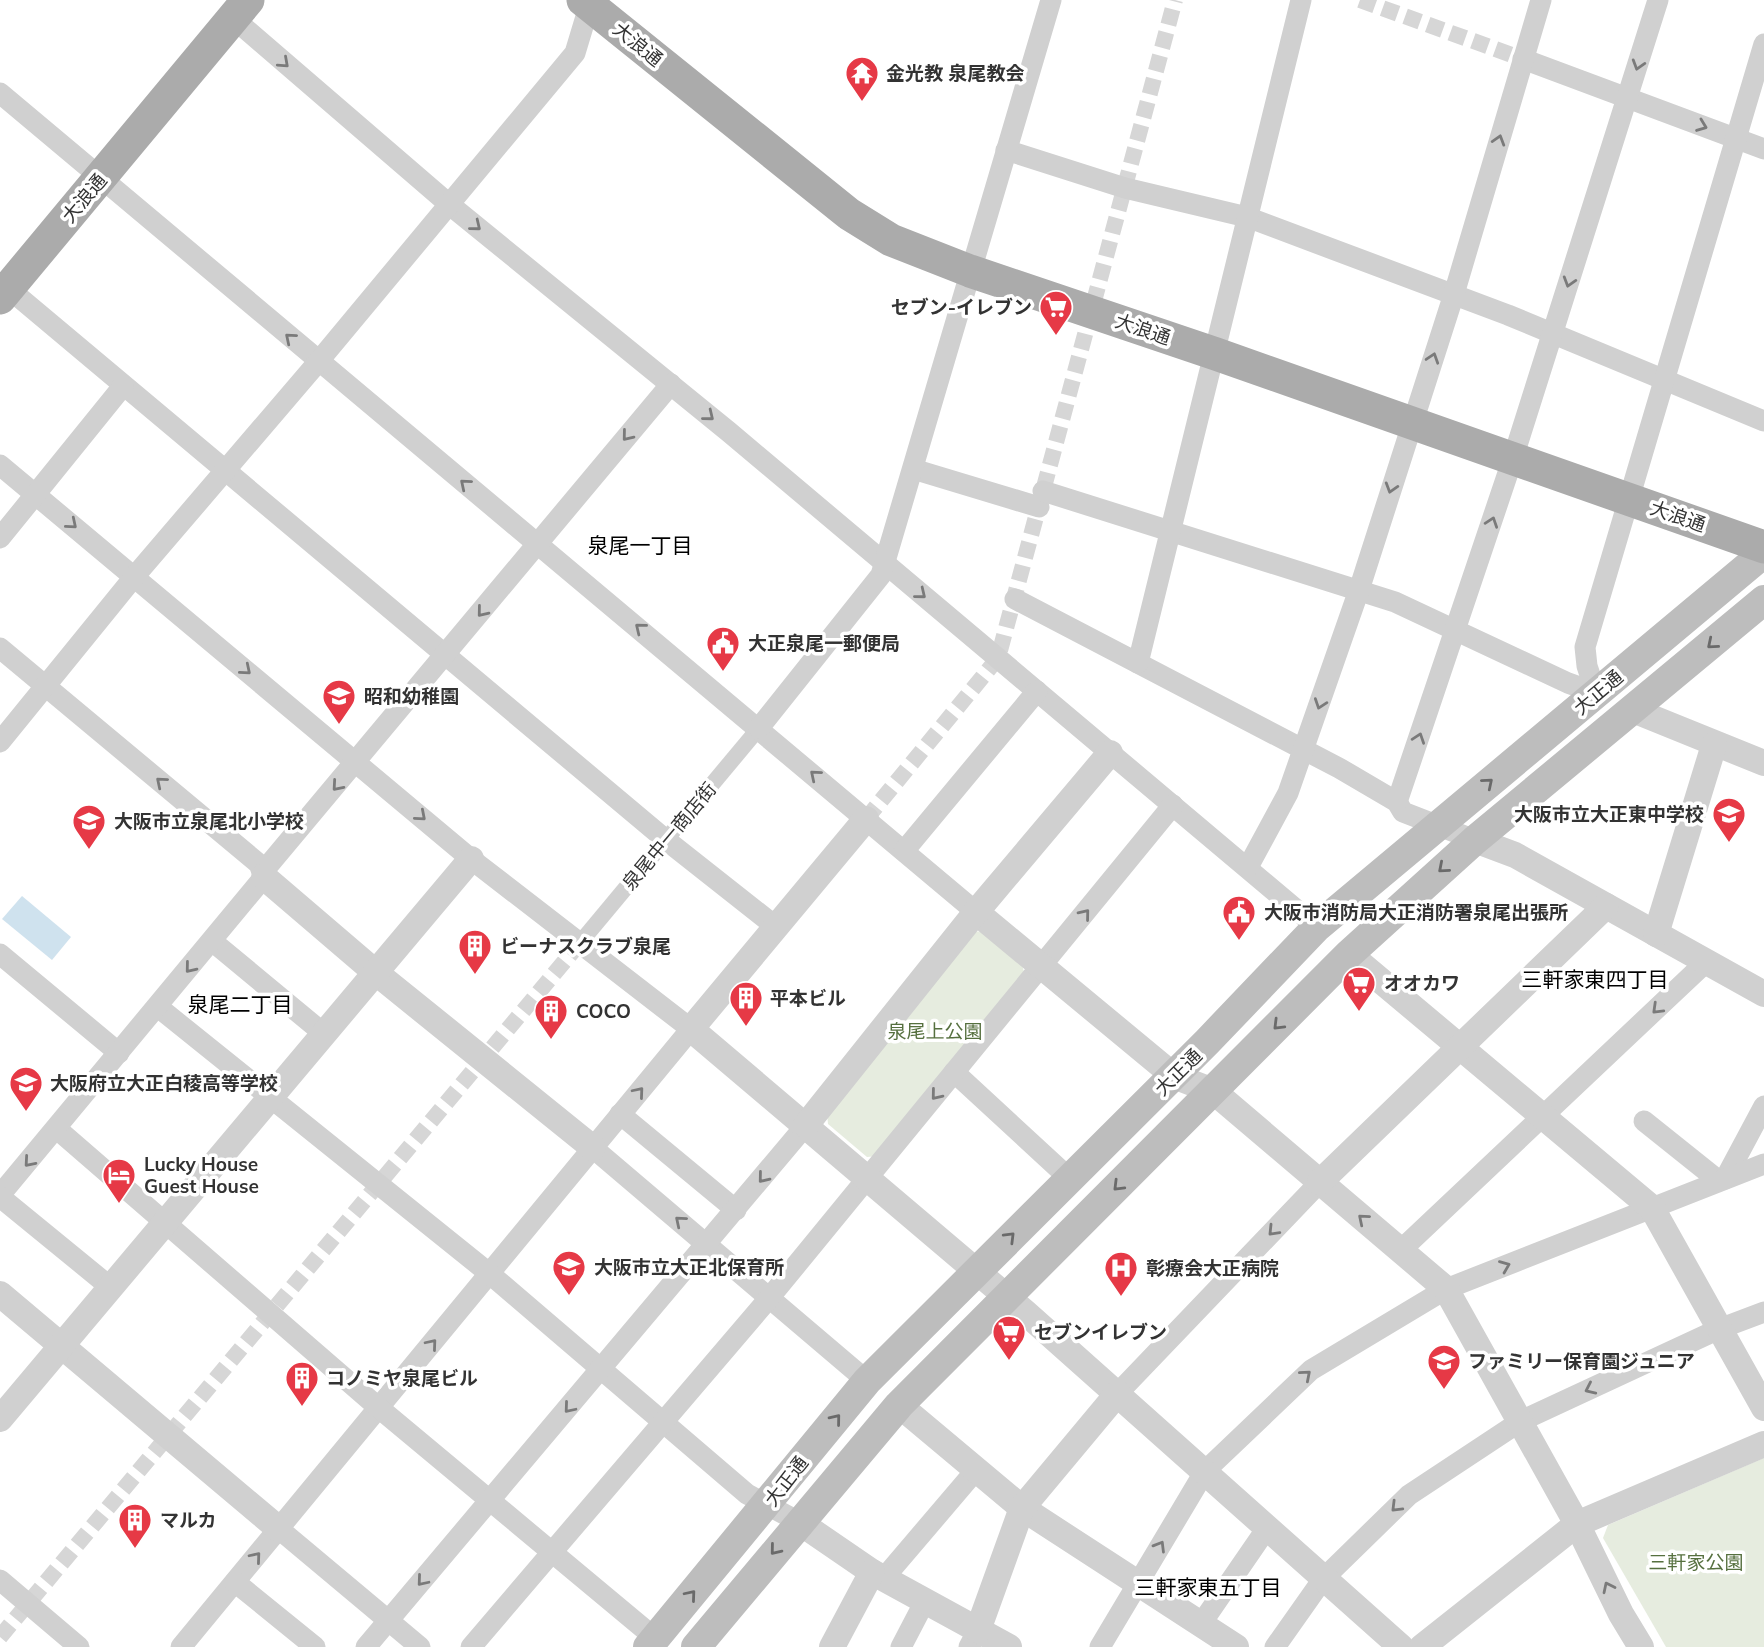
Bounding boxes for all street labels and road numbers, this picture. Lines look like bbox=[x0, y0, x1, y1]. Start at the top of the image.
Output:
street label: 大浪通 bbox=[608, 17, 668, 71]
street label: 大浪通 bbox=[56, 168, 112, 228]
street label: 大浪通 bbox=[1112, 308, 1174, 350]
street label: 大浪通 bbox=[1647, 495, 1709, 537]
street label: 大正通 bbox=[1568, 664, 1628, 720]
street label: 泉尾中一商店街 bbox=[617, 777, 721, 895]
street label: 大正通 bbox=[1149, 1043, 1207, 1101]
street label: 大正通 bbox=[759, 1451, 813, 1511]

